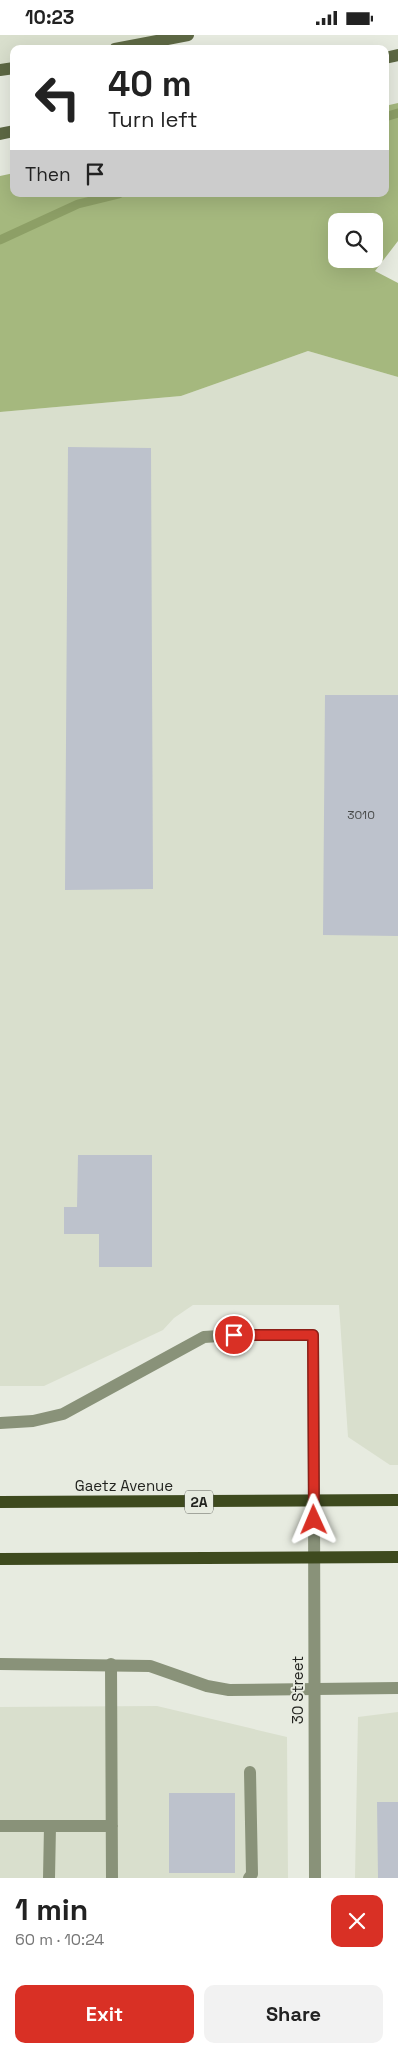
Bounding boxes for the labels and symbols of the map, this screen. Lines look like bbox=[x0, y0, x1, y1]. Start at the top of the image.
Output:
house number: 3010 bbox=[347, 807, 375, 823]
pin bbox=[213, 1314, 255, 1356]
street label: Gaetz Avenue bbox=[75, 1476, 173, 1495]
road number: 2A bbox=[185, 1490, 213, 1513]
position arrow bbox=[287, 1493, 339, 1545]
street label: 30 Street bbox=[288, 1656, 307, 1724]

